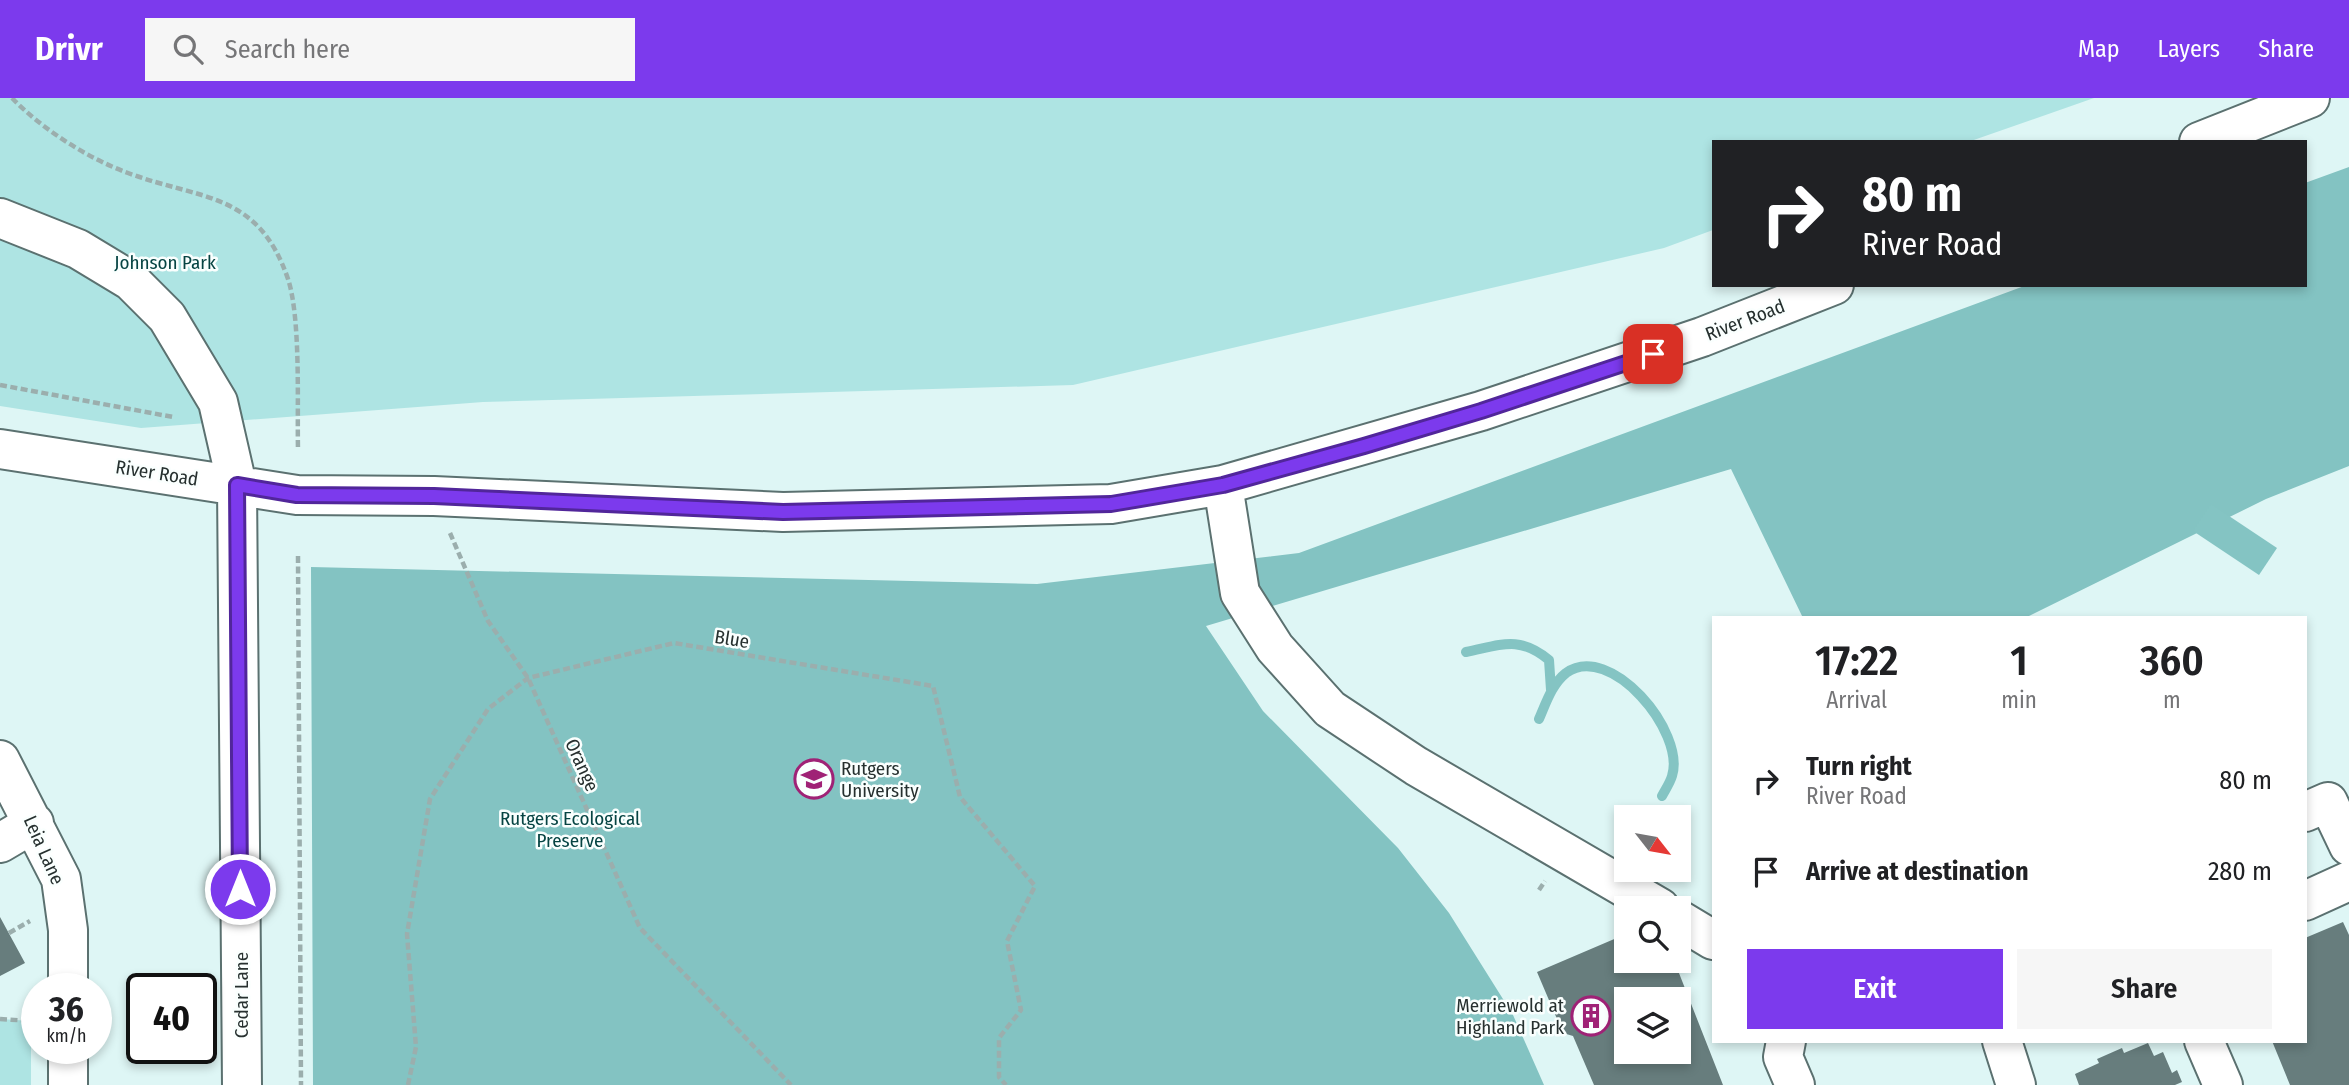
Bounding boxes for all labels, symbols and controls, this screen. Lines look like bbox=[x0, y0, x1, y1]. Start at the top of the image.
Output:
search box bbox=[145, 18, 635, 81]
text: Drivr bbox=[35, 29, 103, 69]
icon: search bbox=[169, 30, 207, 68]
text: Search here bbox=[225, 34, 350, 65]
text: Map bbox=[2078, 35, 2120, 63]
text: Layers bbox=[2158, 35, 2220, 63]
text: Share bbox=[2258, 35, 2314, 63]
text: 80 m bbox=[1862, 165, 1962, 224]
icon: right bbox=[1747, 168, 1838, 259]
text: River Road bbox=[1862, 225, 2002, 263]
park label: Johnson Park bbox=[114, 251, 216, 274]
street label: River Road bbox=[1702, 294, 1788, 346]
pin bbox=[1623, 324, 1683, 384]
icon: arrive bbox=[1634, 335, 1672, 373]
street label: River Road bbox=[114, 455, 200, 491]
street label: Blue bbox=[713, 625, 751, 653]
text: 17:22 bbox=[1815, 636, 1898, 686]
text: 1 bbox=[2010, 636, 2028, 686]
text: 360 bbox=[2140, 636, 2204, 686]
text: Arrival bbox=[1826, 686, 1887, 714]
text: min bbox=[2001, 686, 2037, 714]
text: m bbox=[2163, 686, 2181, 714]
street label: Orange bbox=[560, 735, 604, 795]
text: Turn right bbox=[1806, 751, 1912, 782]
place label: Rutgers University bbox=[841, 757, 919, 802]
school or university icon: Rutgers University bbox=[793, 758, 835, 800]
icon: right bbox=[1747, 762, 1785, 800]
text: 80 m bbox=[2219, 765, 2272, 796]
text: River Road bbox=[1806, 782, 1907, 810]
north arrow bbox=[1614, 805, 1690, 882]
map controls bbox=[1614, 805, 1691, 1064]
park label: Rutgers Ecological Preserve bbox=[500, 807, 640, 852]
street label: Leia Lane bbox=[19, 812, 69, 888]
position arrow bbox=[203, 852, 277, 926]
icon: arrive bbox=[1747, 853, 1785, 891]
text: Arrive at destination bbox=[1806, 856, 2029, 887]
text: 280 m bbox=[2208, 856, 2272, 887]
button: search bbox=[1614, 896, 1691, 973]
button: Exit bbox=[1747, 949, 2003, 1029]
button: Share bbox=[2017, 949, 2272, 1029]
street label: Cedar Lane bbox=[230, 952, 253, 1038]
speed limit sign: 40 bbox=[126, 973, 217, 1064]
button: layers bbox=[1614, 987, 1691, 1064]
text: 36 bbox=[49, 988, 84, 1030]
place label: Merriewold at Highland Park bbox=[1456, 994, 1565, 1039]
building icon: Merriewold at Highland Park bbox=[1570, 995, 1612, 1037]
text: km/h bbox=[46, 1025, 87, 1047]

